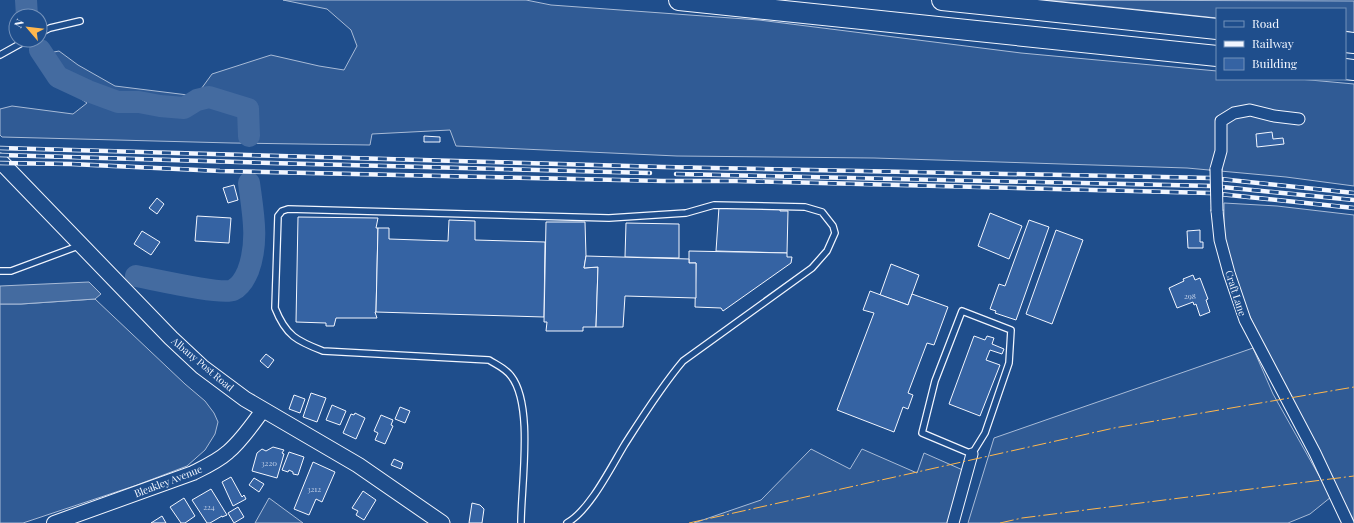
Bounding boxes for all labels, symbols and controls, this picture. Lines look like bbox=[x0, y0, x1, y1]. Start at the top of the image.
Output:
north arrow bbox=[8, 8, 48, 48]
legend bbox=[1216, 8, 1346, 80]
text: Road bbox=[1252, 15, 1279, 31]
text: N bbox=[10, 16, 27, 30]
text: Railway bbox=[1252, 35, 1294, 51]
text: Building bbox=[1252, 55, 1298, 71]
street label: Craft Lane bbox=[1222, 268, 1250, 318]
house number: 298 bbox=[1184, 290, 1196, 301]
street label: Albany Post Road bbox=[168, 333, 237, 394]
house number: 3220 bbox=[261, 457, 277, 468]
street label: Bleakley Avenue bbox=[132, 462, 204, 500]
house number: 3212 bbox=[307, 483, 321, 494]
house number: 224 bbox=[203, 501, 215, 512]

